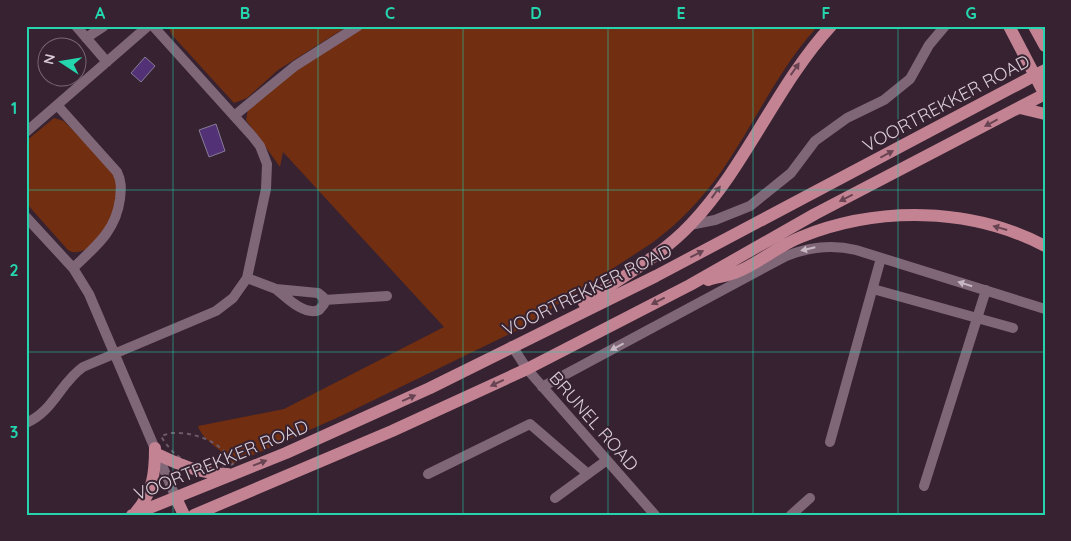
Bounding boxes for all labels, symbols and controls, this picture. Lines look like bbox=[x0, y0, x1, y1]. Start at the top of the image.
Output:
text: A bbox=[95, 3, 106, 23]
text: B bbox=[240, 3, 250, 23]
text: C bbox=[385, 3, 395, 23]
text: D bbox=[530, 3, 542, 23]
text: E bbox=[676, 3, 686, 23]
text: F bbox=[822, 3, 831, 23]
text: G bbox=[965, 3, 977, 23]
north arrow bbox=[38, 38, 88, 88]
street label: VOORTREKKER ROAD bbox=[859, 49, 1034, 157]
text: N bbox=[39, 52, 59, 66]
one-way arrow bbox=[790, 63, 801, 76]
text: 1 bbox=[11, 98, 17, 118]
one-way arrow bbox=[983, 119, 998, 127]
one-way arrow bbox=[879, 150, 894, 158]
one-way arrow bbox=[711, 186, 722, 199]
one-way arrow bbox=[839, 194, 854, 202]
one-way arrow bbox=[992, 223, 1007, 231]
street label: VOORTREKKER ROAD bbox=[498, 239, 676, 341]
one-way arrow bbox=[801, 245, 816, 253]
one-way arrow bbox=[690, 250, 703, 259]
text: 2 bbox=[9, 260, 19, 280]
one-way arrow bbox=[957, 279, 972, 287]
one-way arrow bbox=[651, 297, 665, 305]
one-way arrow bbox=[610, 343, 624, 351]
street label: BRUNEL ROAD bbox=[544, 366, 644, 476]
one-way arrow bbox=[490, 379, 504, 387]
one-way arrow bbox=[402, 393, 416, 401]
street label: VOORTREKKER ROAD bbox=[130, 414, 312, 505]
text: 3 bbox=[10, 422, 18, 442]
one-way arrow bbox=[253, 459, 268, 466]

